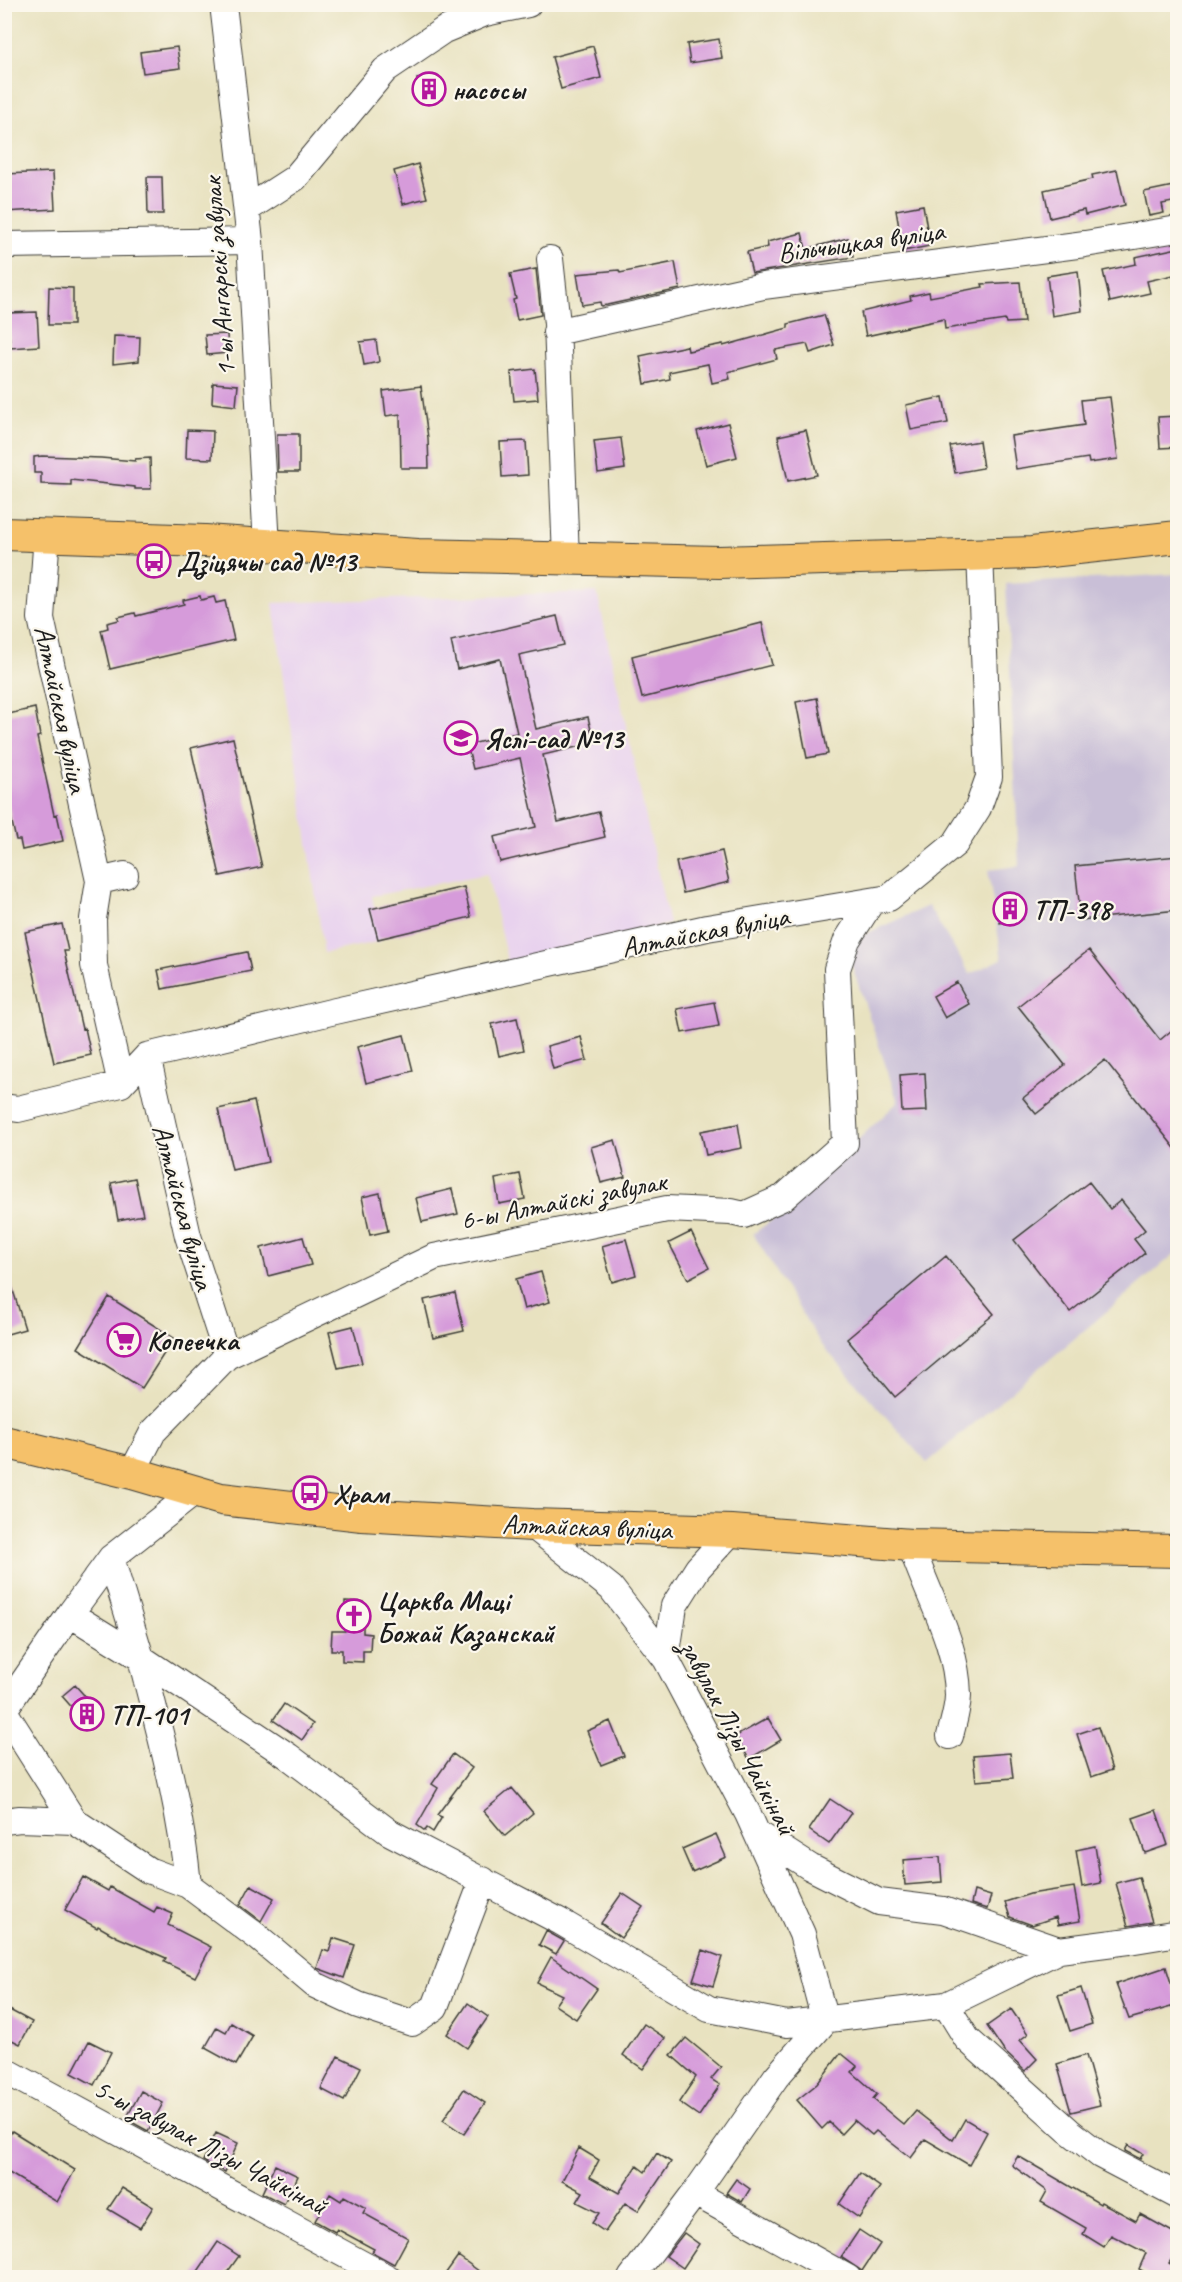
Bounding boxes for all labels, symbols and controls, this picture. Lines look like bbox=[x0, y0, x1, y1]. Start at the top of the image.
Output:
building icon: насосы bbox=[411, 71, 447, 107]
place label: насосы bbox=[452, 72, 527, 107]
street label: 1-ы Ангарскі завулак bbox=[194, 173, 244, 378]
street label: Вільчыцкая вуліца bbox=[776, 212, 948, 271]
bus stop icon: Дзіцячы сад №13 bbox=[136, 543, 172, 579]
place label: Дзіцячы сад №13 bbox=[177, 544, 359, 580]
street label: Алтайская вуліца bbox=[27, 622, 97, 798]
school or university icon: Яслі-сад №13 bbox=[443, 720, 479, 756]
place label: Яслі-сад №13 bbox=[484, 721, 626, 756]
building icon: ТП-398 bbox=[992, 891, 1028, 927]
place label: ТП-398 bbox=[1033, 892, 1114, 927]
street label: Алтайская вуліца bbox=[618, 898, 794, 965]
street label: Алтайская вуліца bbox=[145, 1120, 223, 1295]
street label: 6-ы Алтайскі завулак bbox=[457, 1163, 672, 1239]
supermarket icon: Копеечка bbox=[106, 1322, 142, 1358]
place label: Копеечка bbox=[147, 1323, 241, 1358]
bus stop icon: Храм bbox=[292, 1475, 328, 1511]
place label: Храм bbox=[333, 1476, 391, 1511]
street label: Алтайская вуліца bbox=[501, 1506, 674, 1547]
place label: Царква Маці Божай Казанскай bbox=[377, 1583, 556, 1651]
church icon: Царква Маці Божай Казанскай bbox=[336, 1598, 372, 1634]
street label: завулак Лізы Чайкінай bbox=[670, 1630, 805, 1842]
building icon: ТП-101 bbox=[69, 1696, 105, 1732]
place label: ТП-101 bbox=[110, 1697, 192, 1732]
street label: 5-ы завулак Лізы Чайкінай bbox=[88, 2070, 335, 2224]

